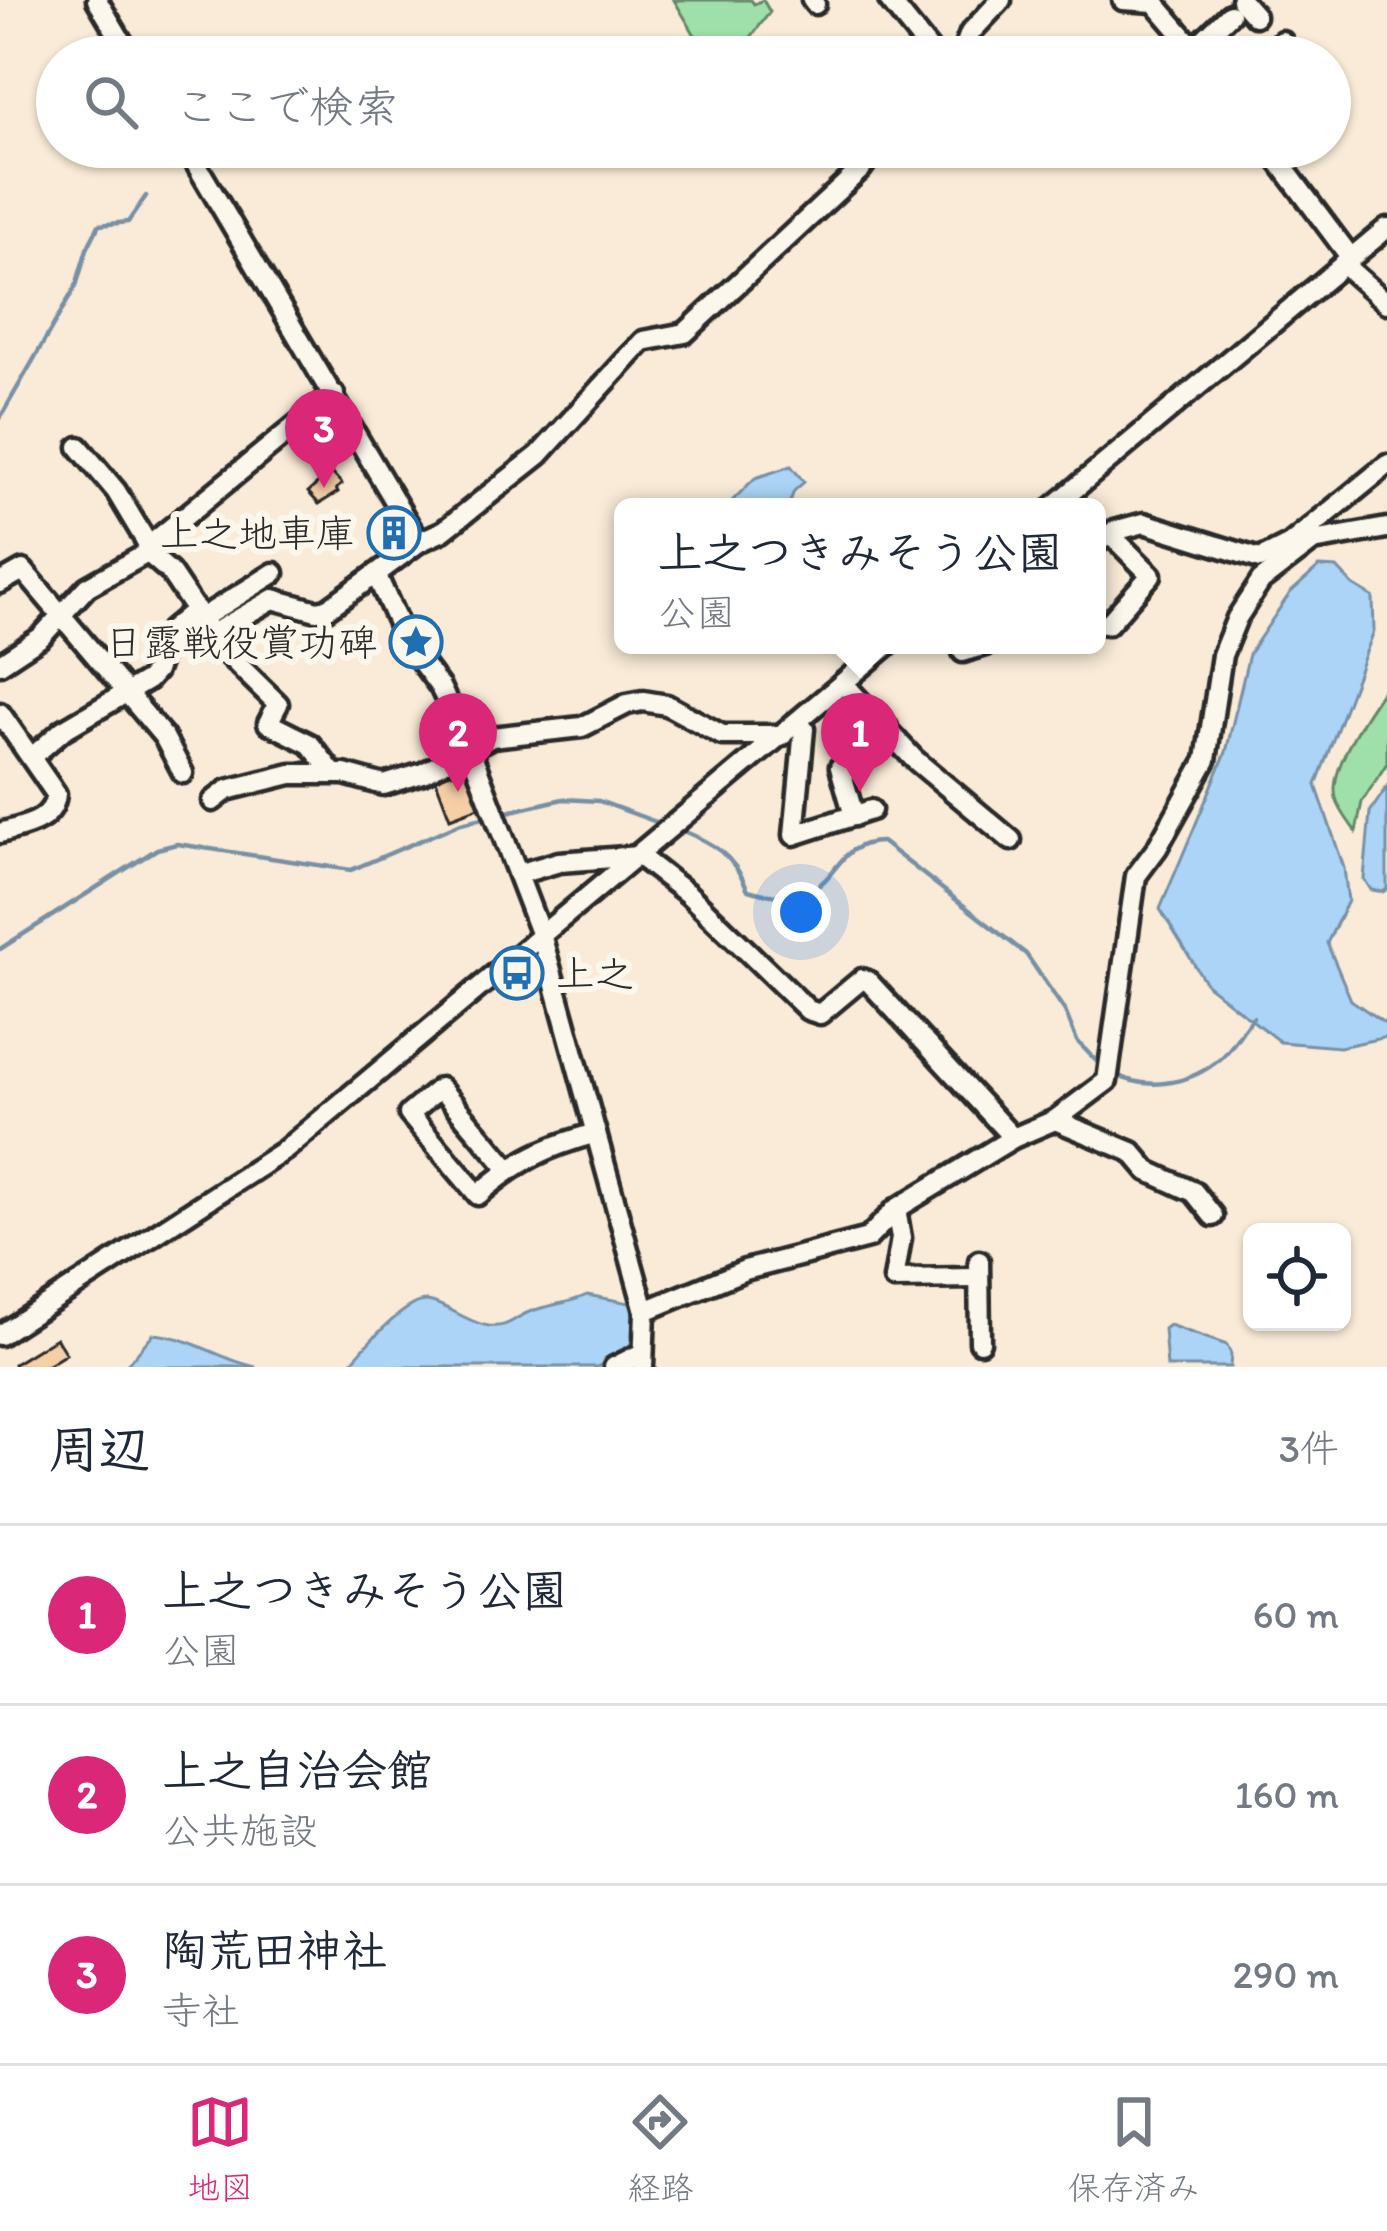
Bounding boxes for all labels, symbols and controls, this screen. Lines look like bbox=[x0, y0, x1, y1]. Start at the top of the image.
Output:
search box bbox=[36, 36, 1351, 168]
icon: search bbox=[78, 69, 144, 135]
text: ここで検索 bbox=[174, 79, 399, 133]
pin: 3 bbox=[285, 389, 363, 488]
popup bbox=[614, 498, 1106, 654]
building icon: 上之地車庫 bbox=[366, 505, 422, 561]
place label: 上之地車庫 bbox=[160, 510, 355, 557]
text: 上之つきみそう公園 bbox=[657, 525, 1063, 579]
text: 公園 bbox=[657, 589, 736, 636]
place icon: 日露戦役賞功碑 bbox=[388, 614, 444, 670]
place label: 日露戦役賞功碑 bbox=[104, 619, 377, 666]
pin: 2 bbox=[419, 693, 497, 792]
pin: 1 bbox=[821, 693, 899, 792]
your location bbox=[771, 882, 831, 942]
bus stop icon: 上之 bbox=[489, 945, 545, 1001]
place label: 上之 bbox=[556, 950, 634, 997]
map controls bbox=[1243, 1223, 1351, 1331]
button: locate bbox=[1243, 1223, 1351, 1331]
text: 周辺 bbox=[48, 1419, 150, 1480]
text: 3件 bbox=[1279, 1425, 1339, 1472]
text: 上之つきみそう公園 bbox=[162, 1563, 567, 1617]
text: 1 bbox=[78, 1591, 96, 1638]
text: 60 m bbox=[1253, 1591, 1339, 1638]
text: 公園 bbox=[162, 1627, 240, 1674]
text: 上之自治会館 bbox=[162, 1743, 432, 1797]
text: 2 bbox=[77, 1771, 97, 1818]
text: 160 m bbox=[1235, 1771, 1339, 1818]
text: 公共施設 bbox=[162, 1807, 318, 1854]
text: 陶荒田神社 bbox=[162, 1923, 387, 1977]
text: 3 bbox=[76, 1951, 98, 1998]
text: 290 m bbox=[1232, 1951, 1339, 1998]
text: 寺社 bbox=[162, 1987, 240, 2034]
tab: 地図 bbox=[187, 2089, 253, 2209]
tab: 経路 bbox=[627, 2089, 693, 2209]
tab: 保存済み bbox=[1068, 2089, 1200, 2209]

